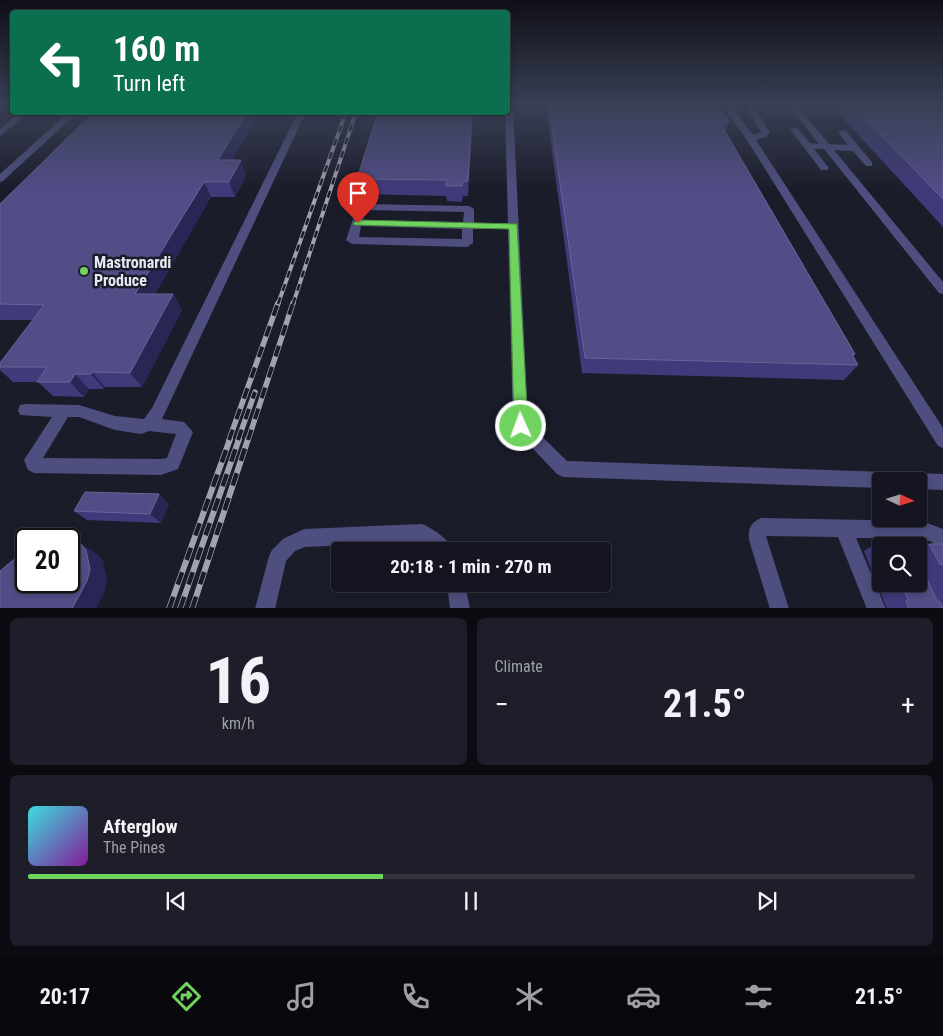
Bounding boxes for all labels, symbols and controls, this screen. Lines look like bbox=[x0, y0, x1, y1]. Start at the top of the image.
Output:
text: 160 m bbox=[113, 29, 200, 70]
icon: left bbox=[30, 30, 95, 95]
text: Turn left bbox=[113, 71, 185, 96]
pin bbox=[337, 172, 379, 223]
icon: arrive bbox=[344, 179, 372, 207]
place label: Mastronardi Produce bbox=[94, 253, 171, 290]
marker: Mastronardi Produce bbox=[78, 265, 90, 277]
position arrow bbox=[494, 399, 546, 451]
north arrow bbox=[872, 472, 928, 528]
map controls bbox=[872, 472, 927, 592]
speed limit sign: 20 bbox=[15, 528, 80, 593]
button: search bbox=[872, 537, 927, 592]
text: 20:18 · 1 min · 270 m bbox=[390, 555, 552, 578]
text: 16 bbox=[205, 643, 271, 719]
text: Climate bbox=[495, 657, 543, 676]
text: 21.5° bbox=[663, 682, 747, 726]
text: − bbox=[495, 688, 509, 721]
text: + bbox=[901, 688, 915, 721]
text: km/h bbox=[222, 714, 255, 733]
text: Afterglow bbox=[103, 815, 177, 838]
text: The Pines bbox=[103, 838, 165, 857]
icon: previous bbox=[162, 887, 190, 915]
icon: pause bbox=[457, 887, 485, 915]
icon: next bbox=[753, 887, 781, 915]
icon: directions bbox=[169, 979, 204, 1014]
icon: music bbox=[284, 979, 319, 1014]
icon: phone bbox=[398, 979, 433, 1014]
icon: climate bbox=[512, 979, 547, 1014]
icon: car bbox=[626, 979, 661, 1014]
icon: filters bbox=[741, 979, 776, 1014]
text: 20:17 bbox=[40, 984, 90, 1009]
text: 21.5° bbox=[855, 984, 903, 1009]

